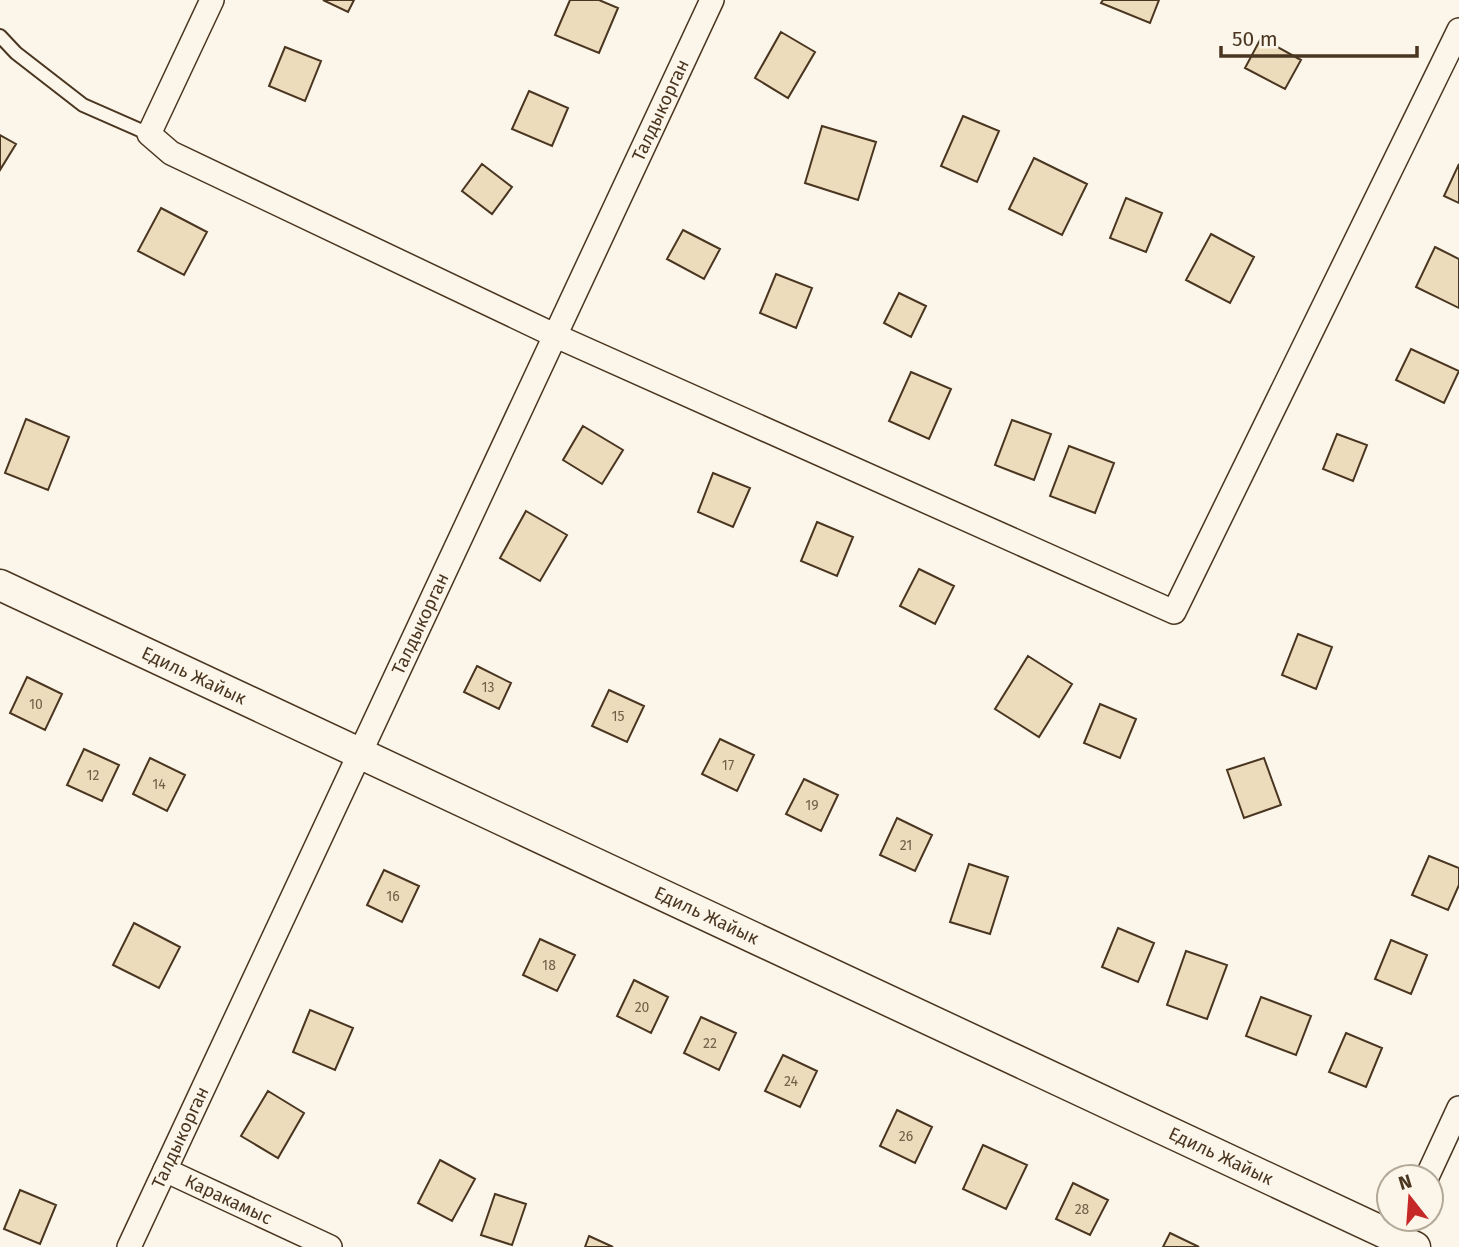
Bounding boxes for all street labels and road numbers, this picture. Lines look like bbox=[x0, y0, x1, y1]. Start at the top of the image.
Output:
street label: Талдыкорган bbox=[627, 56, 694, 164]
street label: Талдыкорган bbox=[387, 569, 454, 678]
street label: Едиль Жайык bbox=[138, 642, 250, 710]
street label: Едиль Жайык bbox=[651, 882, 763, 950]
street label: Талдыкорган bbox=[147, 1083, 213, 1192]
street label: Едиль Жайык bbox=[1165, 1122, 1277, 1190]
street label: Каракамыс bbox=[181, 1170, 276, 1229]

